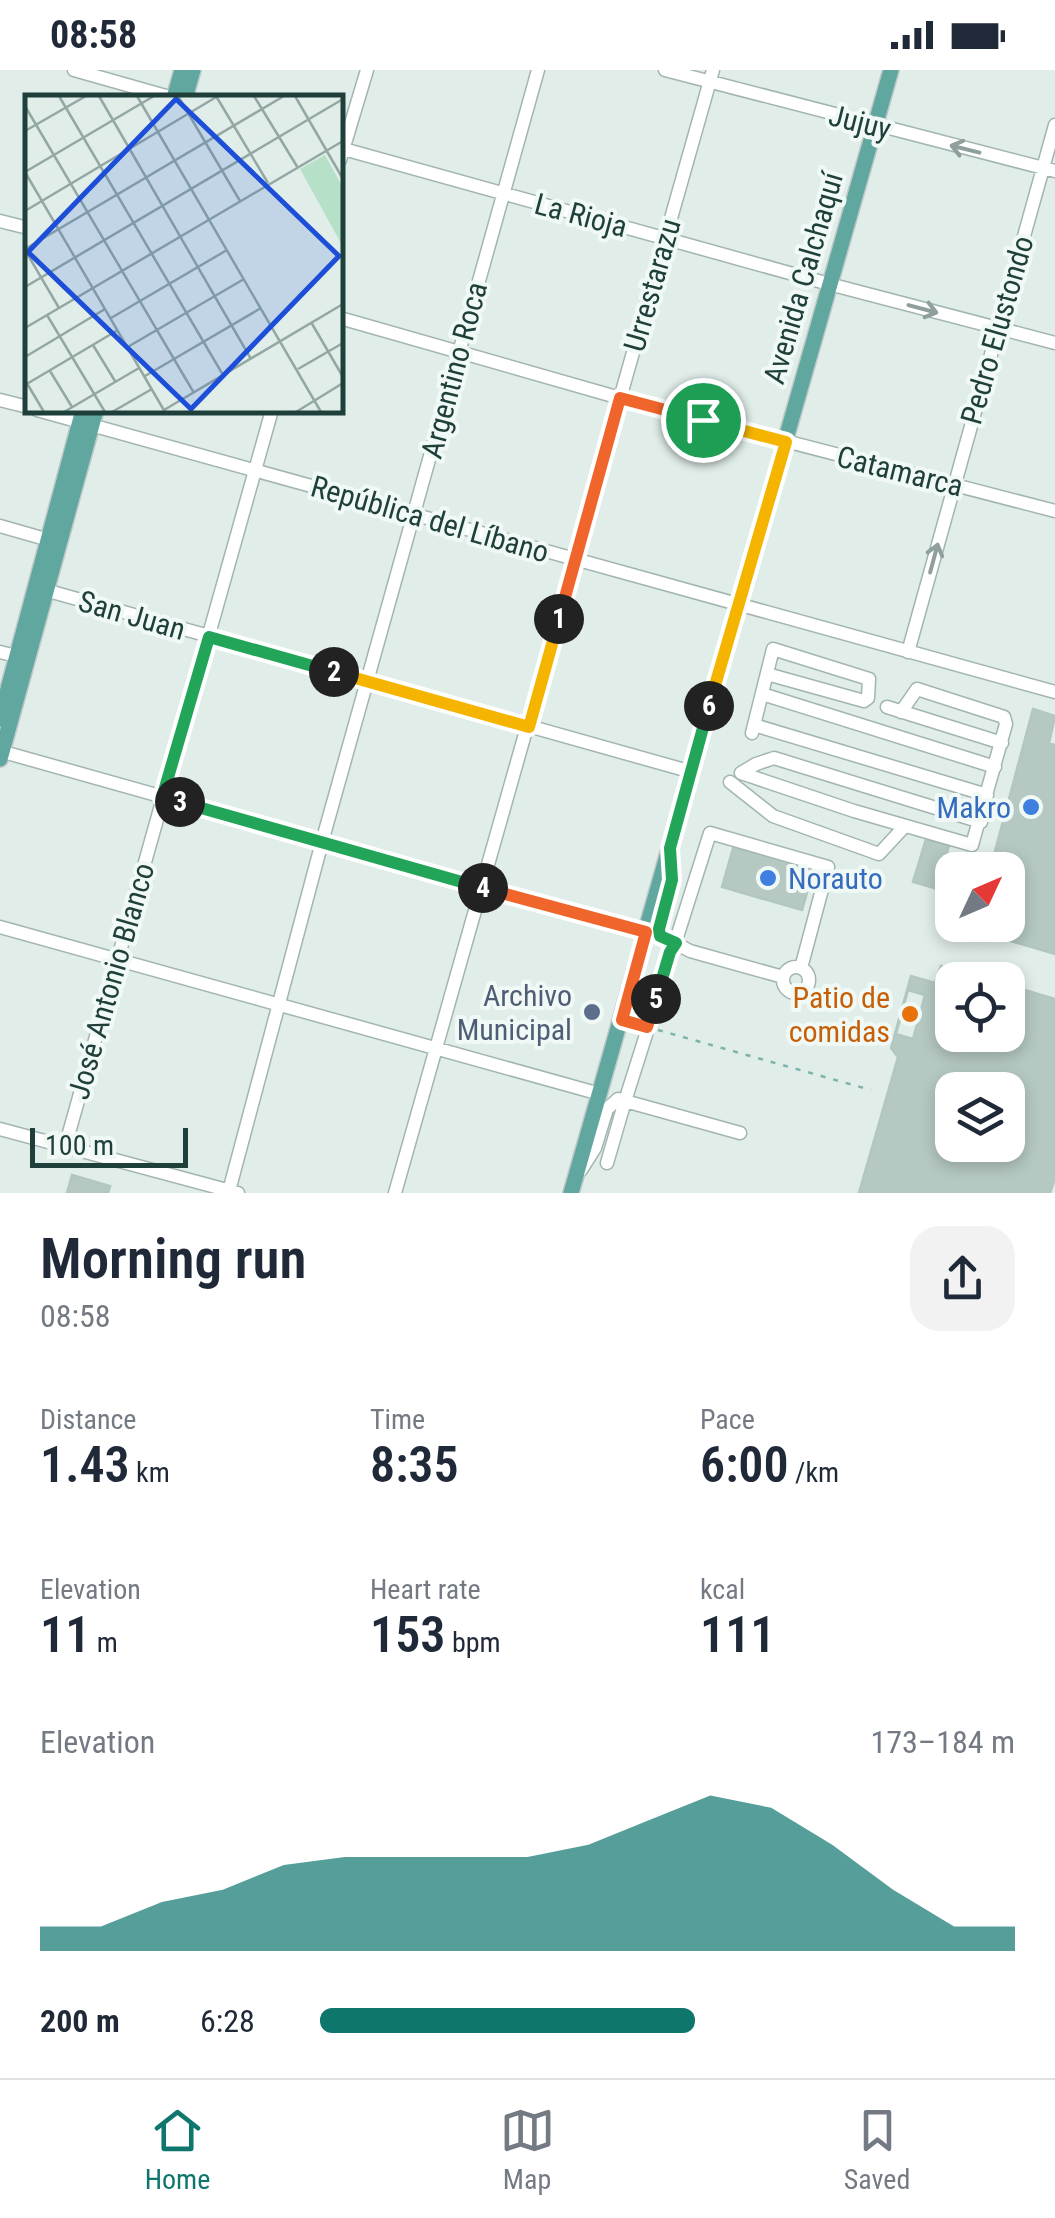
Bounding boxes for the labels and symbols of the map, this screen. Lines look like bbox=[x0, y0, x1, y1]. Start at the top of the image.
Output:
inset map bbox=[25, 95, 342, 412]
street label: Jujuy bbox=[825, 97, 895, 147]
one-way arrow bbox=[950, 138, 981, 157]
street label: Avenida Calchaquí bbox=[756, 166, 850, 388]
street label: La Rioja bbox=[531, 186, 631, 244]
street label: Urrestarazu bbox=[616, 215, 688, 355]
street label: Pedro Elustondo bbox=[953, 232, 1041, 428]
street label: Argentino Roca bbox=[414, 278, 494, 462]
one-way arrow bbox=[906, 301, 938, 319]
pin bbox=[661, 378, 746, 463]
street label: Catamarca bbox=[833, 438, 967, 504]
street label: República del Líbano bbox=[307, 468, 553, 570]
one-way arrow bbox=[926, 542, 944, 574]
street label: San Juan bbox=[75, 583, 189, 647]
pin: 1 bbox=[534, 594, 584, 644]
pin: 2 bbox=[309, 647, 359, 697]
pin: 6 bbox=[684, 681, 734, 731]
pin: 3 bbox=[155, 777, 205, 827]
place label: Makro bbox=[937, 790, 1011, 825]
marker: Makro bbox=[1020, 796, 1042, 818]
north arrow bbox=[935, 852, 1025, 942]
street label: José Antonio Blanco bbox=[61, 859, 161, 1103]
place label: Norauto bbox=[788, 861, 883, 896]
pin: 4 bbox=[458, 863, 508, 913]
marker: Norauto bbox=[757, 867, 779, 889]
pin: 5 bbox=[631, 974, 681, 1024]
place label: Archivo Municipal bbox=[457, 978, 572, 1047]
place label: Patio de comidas bbox=[789, 980, 890, 1049]
marker: Archivo Municipal bbox=[581, 1001, 603, 1023]
marker: Patio de comidas bbox=[899, 1003, 921, 1025]
scale bar bbox=[30, 1123, 188, 1168]

